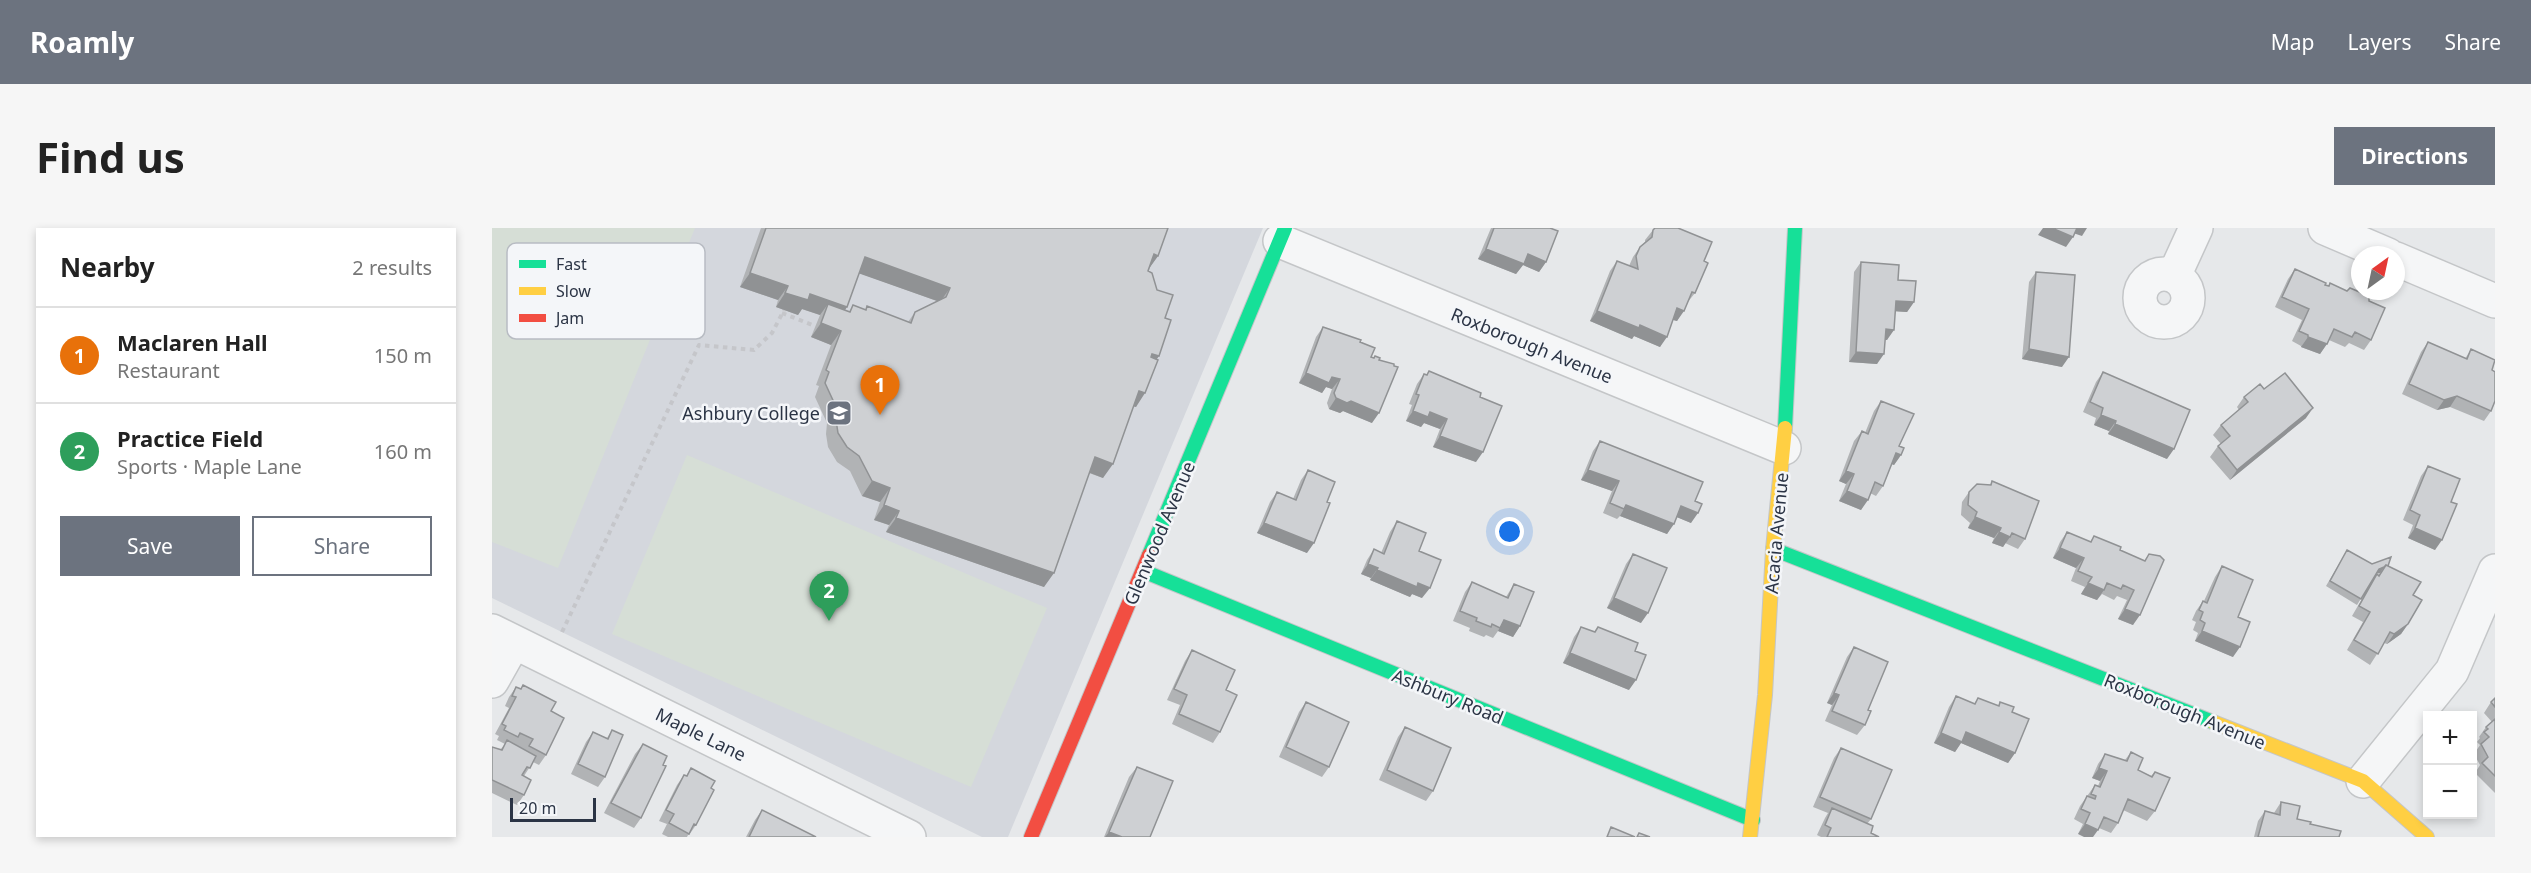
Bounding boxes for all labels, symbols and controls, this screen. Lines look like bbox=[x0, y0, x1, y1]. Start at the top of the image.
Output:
text: Roamly bbox=[30, 23, 134, 61]
text: Map bbox=[2271, 28, 2315, 56]
text: Layers bbox=[2348, 28, 2412, 56]
text: Share bbox=[2445, 28, 2501, 56]
button: Directions bbox=[2334, 127, 2495, 185]
text: Find us bbox=[36, 128, 185, 185]
legend bbox=[507, 243, 705, 339]
north arrow bbox=[2351, 246, 2405, 300]
text: Nearby bbox=[60, 249, 155, 285]
text: Fast bbox=[556, 253, 587, 275]
text: 2 results bbox=[352, 254, 432, 281]
text: Slow bbox=[556, 280, 591, 302]
street label: Roxborough Avenue bbox=[1448, 302, 1616, 388]
text: Jam bbox=[554, 307, 584, 329]
text: Maclaren Hall bbox=[117, 327, 268, 357]
text: 1 bbox=[74, 342, 85, 369]
text: 150 m bbox=[374, 342, 432, 369]
text: Restaurant bbox=[117, 357, 220, 384]
pin: 1 bbox=[860, 366, 900, 415]
school or university icon: Ashbury College bbox=[824, 398, 854, 428]
place label: Ashbury College bbox=[682, 401, 820, 425]
text: Practice Field bbox=[117, 423, 263, 453]
text: 2 bbox=[74, 438, 85, 465]
text: 160 m bbox=[374, 438, 432, 465]
text: Sports · Maple Lane bbox=[117, 453, 302, 480]
street label: Glenwood Avenue bbox=[1118, 457, 1200, 609]
street label: Acacia Avenue bbox=[1759, 471, 1793, 595]
button: Save bbox=[60, 516, 240, 576]
button: Share bbox=[252, 516, 432, 576]
your location bbox=[1495, 517, 1524, 546]
pin: 2 bbox=[810, 572, 848, 621]
street label: Ashbury Road bbox=[1389, 663, 1507, 729]
street label: Roxborough Avenue bbox=[2101, 668, 2269, 754]
street label: Maple Lane bbox=[652, 702, 750, 766]
map controls bbox=[2423, 711, 2477, 819]
button: + bbox=[2423, 711, 2477, 765]
button: − bbox=[2423, 765, 2477, 819]
scale bar bbox=[510, 795, 596, 822]
text: 20 m bbox=[519, 797, 556, 819]

